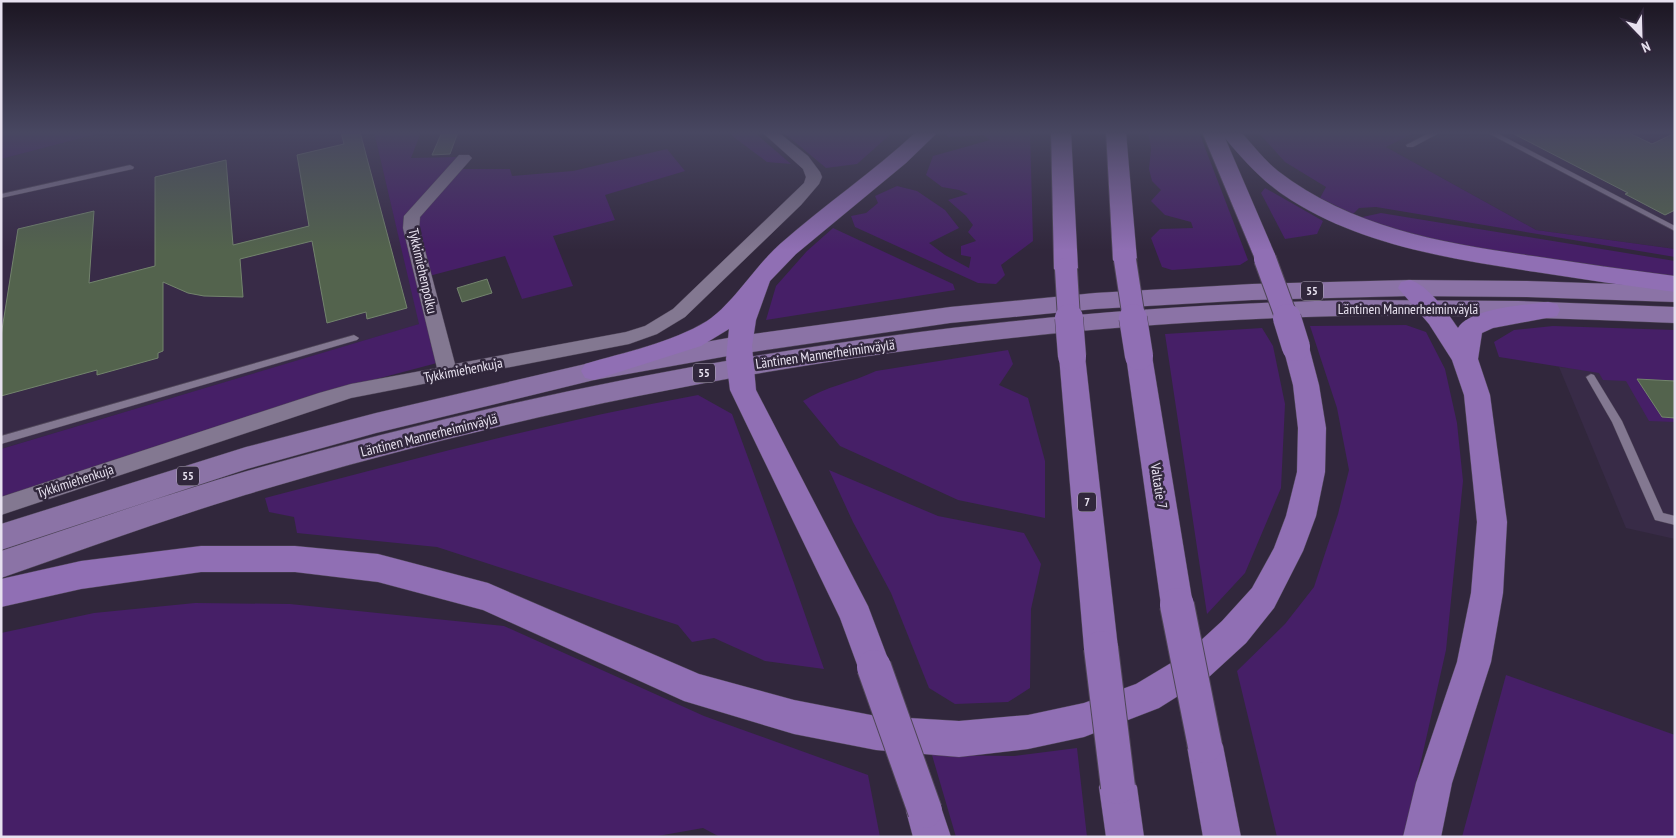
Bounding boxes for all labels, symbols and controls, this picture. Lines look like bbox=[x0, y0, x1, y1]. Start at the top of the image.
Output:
north arrow bbox=[1616, 10, 1666, 60]
text: N bbox=[1639, 37, 1653, 57]
street label: Tykkimiehenpolku bbox=[404, 227, 442, 315]
road number: 55 bbox=[1301, 282, 1323, 300]
street label: Läntinen Mannerheiminväylä bbox=[1338, 300, 1478, 318]
street label: Läntinen Mannerheiminväylä bbox=[754, 335, 896, 373]
street label: Tykkimiehenkuja bbox=[422, 354, 504, 386]
road number: 55 bbox=[693, 363, 715, 382]
street label: Läntinen Mannerheiminväylä bbox=[359, 409, 499, 461]
street label: Tykkimiehenkuja bbox=[34, 460, 116, 502]
street label: Valtatie 7 bbox=[1146, 461, 1172, 510]
road number: 55 bbox=[177, 466, 199, 486]
road number: 7 bbox=[1078, 492, 1096, 512]

